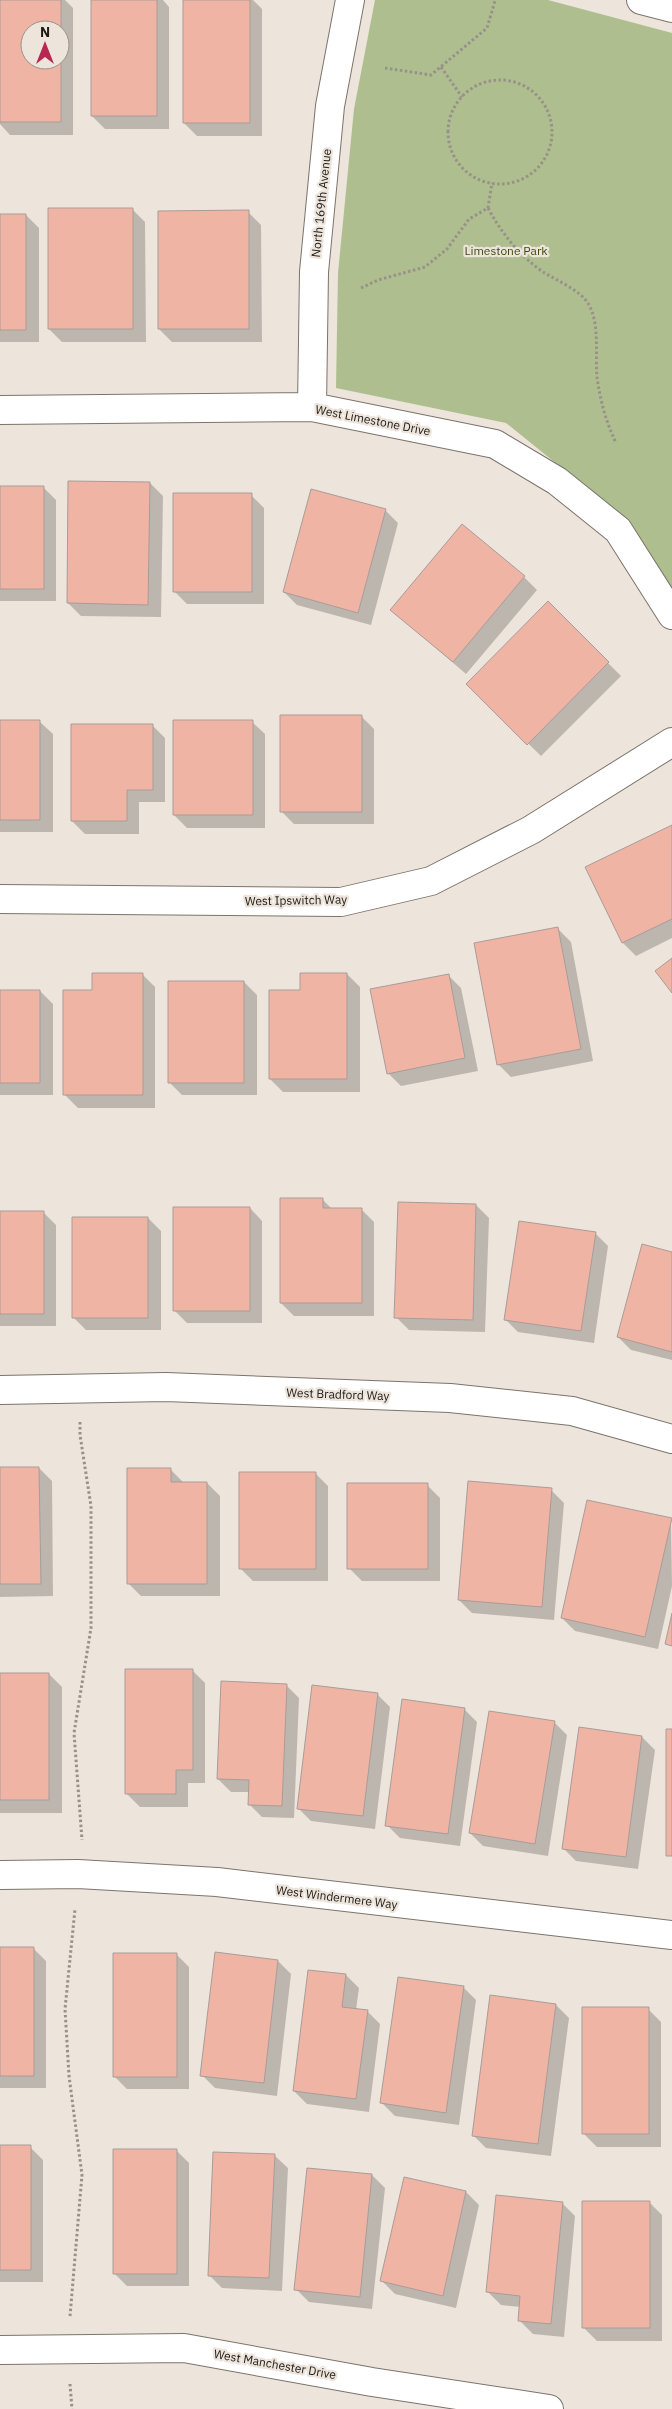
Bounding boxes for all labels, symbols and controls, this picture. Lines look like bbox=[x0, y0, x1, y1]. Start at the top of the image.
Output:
north arrow bbox=[20, 20, 70, 70]
text: N bbox=[40, 23, 50, 41]
street label: North 169th Avenue bbox=[308, 148, 334, 258]
park label: Limestone Park bbox=[464, 243, 548, 258]
street label: West Limestone Drive bbox=[314, 402, 432, 439]
street label: West Ipswitch Way bbox=[245, 892, 347, 908]
street label: West Bradford Way bbox=[286, 1385, 390, 1403]
street label: West Windermere Way bbox=[275, 1882, 399, 1912]
street label: West Manchester Drive bbox=[213, 2346, 338, 2382]

